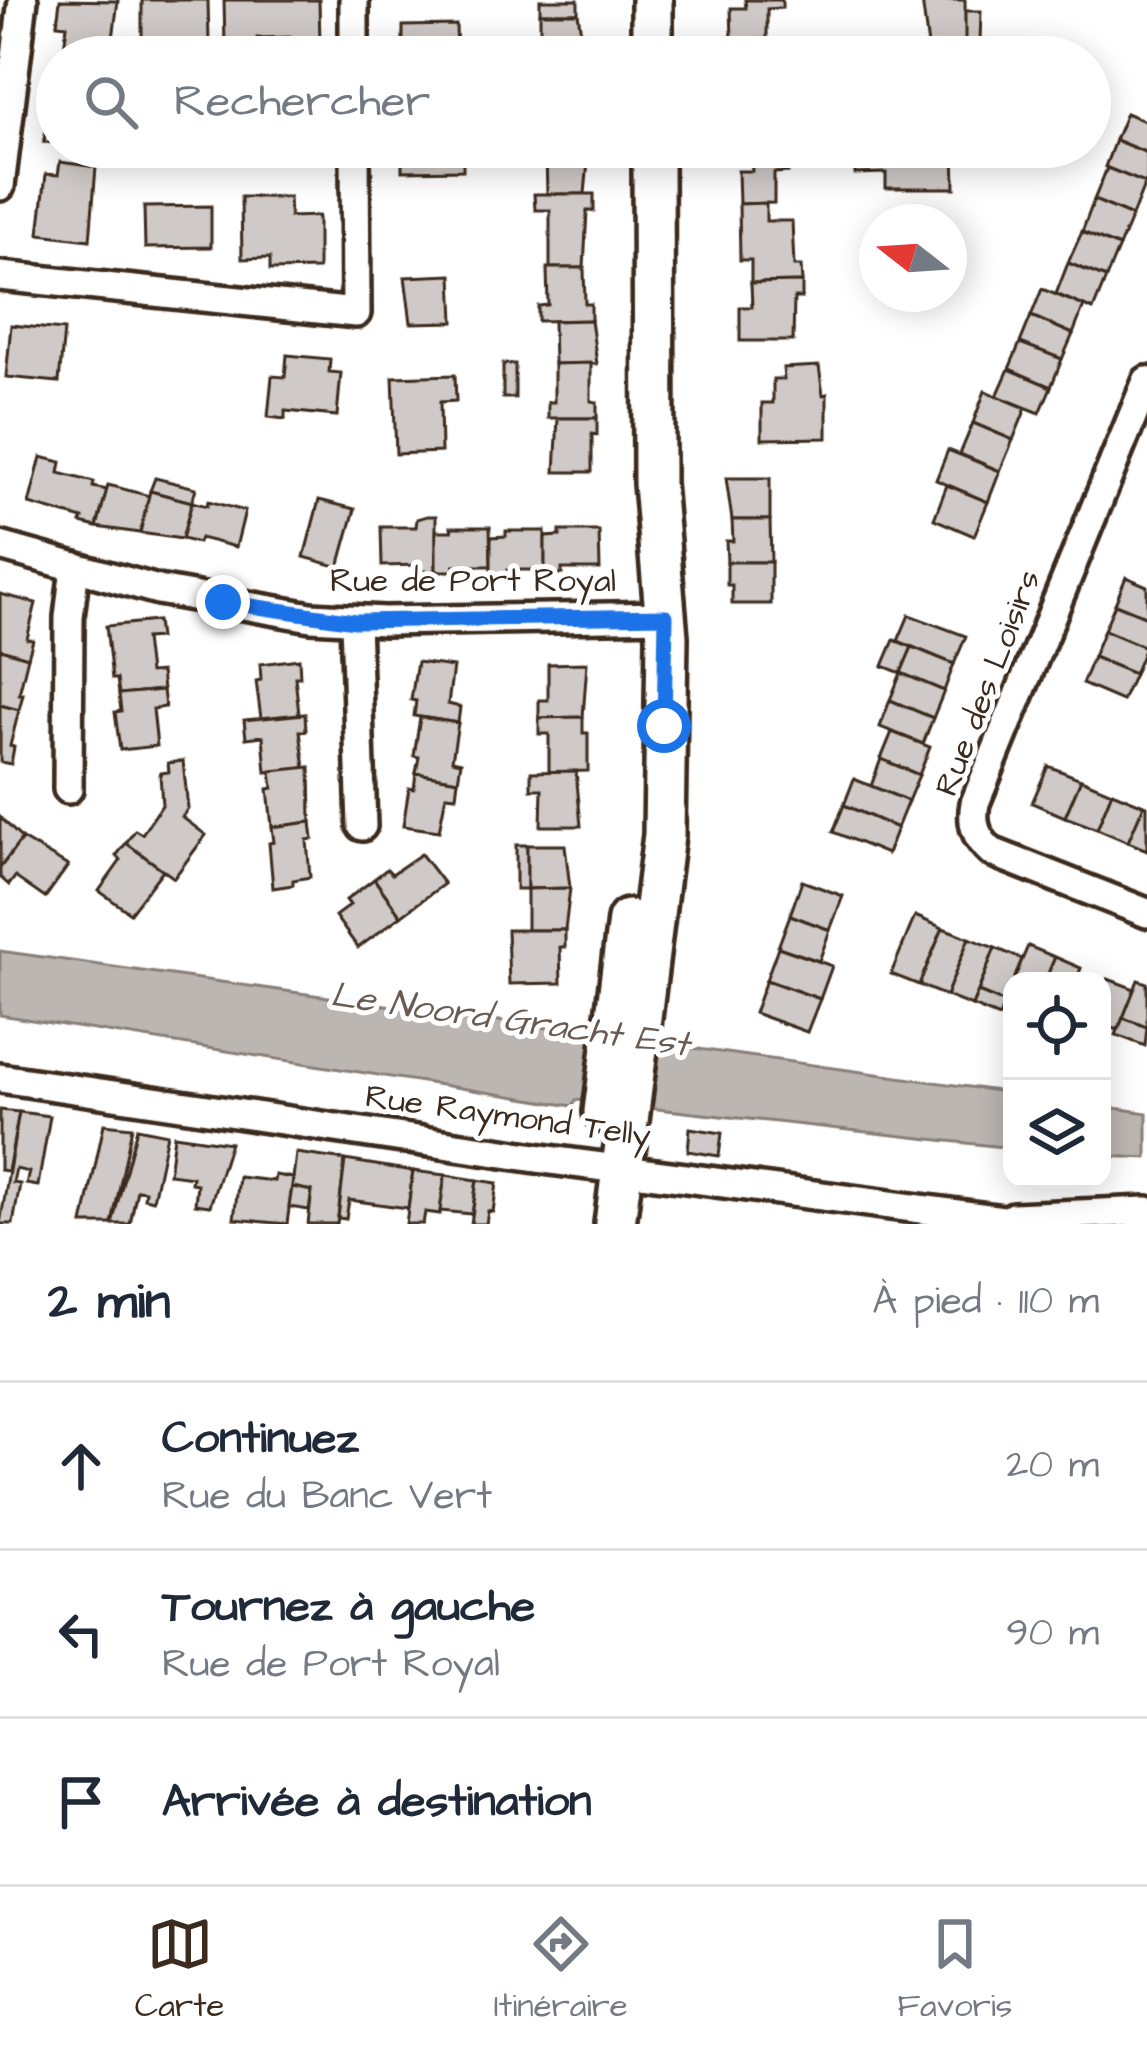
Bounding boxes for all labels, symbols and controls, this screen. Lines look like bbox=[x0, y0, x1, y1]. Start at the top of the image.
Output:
search box bbox=[36, 36, 1111, 168]
icon: search bbox=[78, 69, 144, 135]
text: Rechercher bbox=[174, 71, 430, 133]
north arrow bbox=[859, 204, 967, 312]
street label: Rue de Port Royal bbox=[330, 558, 616, 605]
street label: Rue des Loisirs bbox=[924, 563, 1052, 803]
route end bbox=[196, 575, 250, 629]
route start bbox=[637, 699, 691, 753]
water label: Le Noord Gracht Est bbox=[328, 970, 696, 1071]
map controls bbox=[1003, 972, 1111, 1188]
button: locate bbox=[1003, 972, 1111, 1080]
street label: Rue Raymond Telly bbox=[362, 1073, 654, 1160]
button: layers bbox=[1003, 1080, 1111, 1188]
text: 2 min bbox=[48, 1267, 171, 1338]
text: À pied · 110 m bbox=[872, 1275, 1099, 1329]
text: Continuez bbox=[162, 1408, 359, 1470]
icon: ahead bbox=[48, 1433, 114, 1499]
text: 20 m bbox=[1006, 1439, 1099, 1493]
text: Rue du Banc Vert bbox=[162, 1470, 492, 1524]
text: Tournez à gauche bbox=[162, 1576, 535, 1638]
icon: left bbox=[48, 1601, 114, 1667]
text: 90 m bbox=[1006, 1607, 1099, 1661]
text: Rue de Port Royal bbox=[162, 1638, 500, 1692]
icon: arrive bbox=[48, 1769, 114, 1835]
text: Arrivée à destination bbox=[162, 1771, 591, 1833]
tab: Carte bbox=[135, 1911, 224, 2029]
tab: Itinéraire bbox=[494, 1911, 628, 2029]
tab: Favoris bbox=[897, 1911, 1012, 2029]

